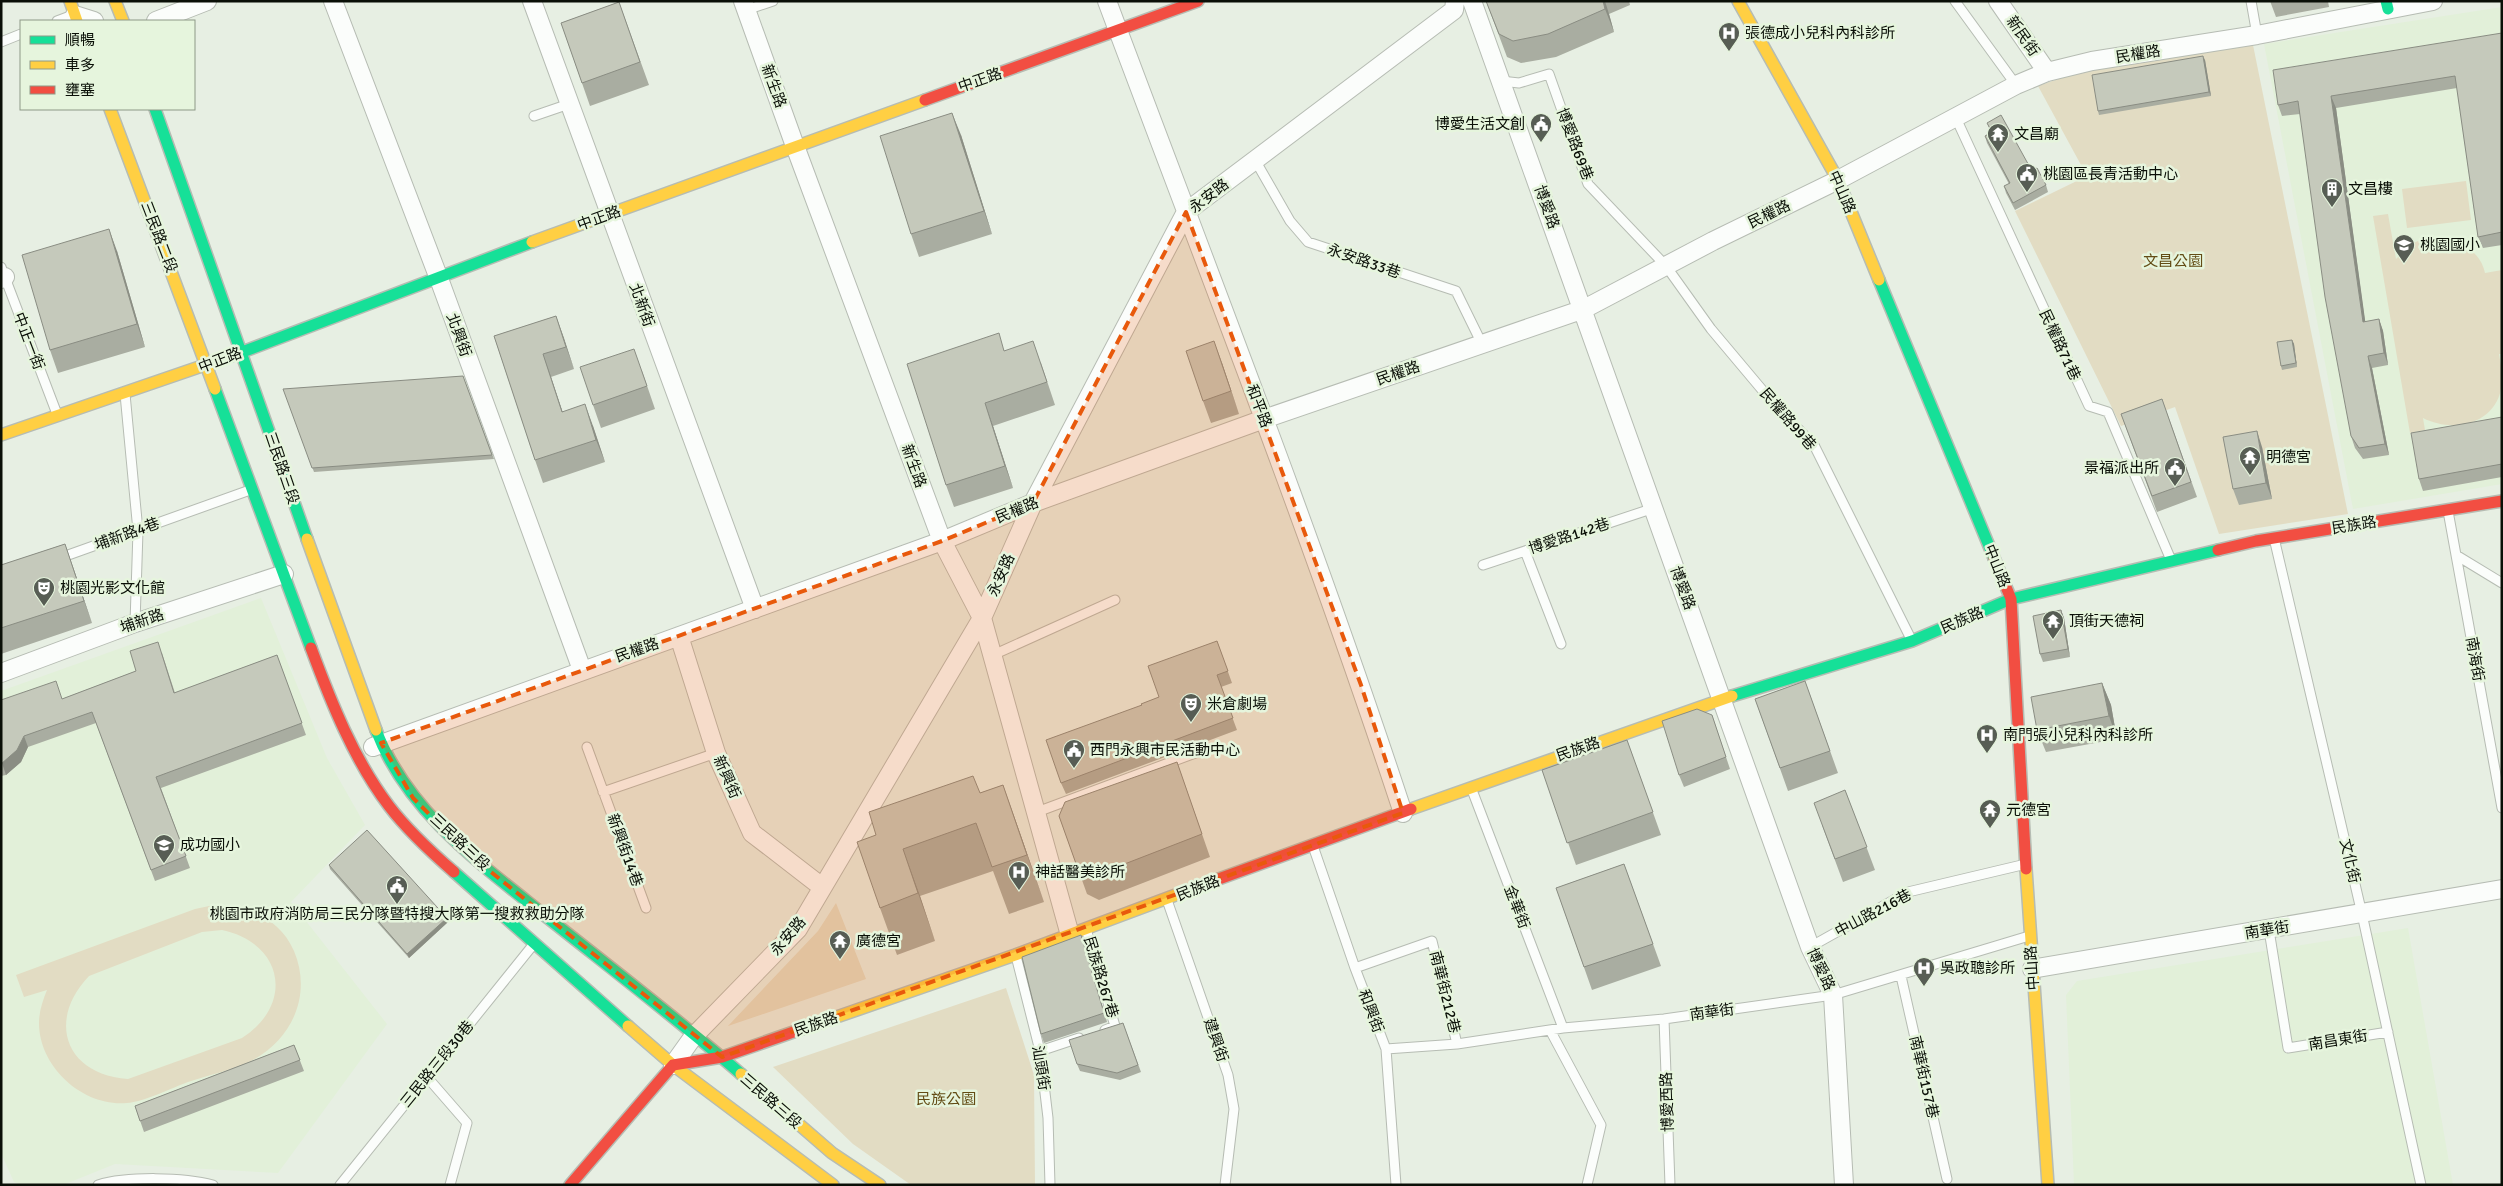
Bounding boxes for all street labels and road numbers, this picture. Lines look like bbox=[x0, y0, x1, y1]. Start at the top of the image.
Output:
street label: 新民街 bbox=[2003, 12, 2043, 60]
street label: 民權路 bbox=[2114, 42, 2162, 66]
street label: 新生路 bbox=[758, 62, 790, 110]
street label: 中正路 bbox=[956, 64, 1004, 96]
street label: 博愛路69巷 bbox=[1553, 105, 1597, 183]
street label: 中山路 bbox=[1825, 168, 1859, 216]
street label: 永安路 bbox=[1186, 175, 1232, 217]
street label: 博愛路 bbox=[1531, 183, 1563, 231]
street label: 民權路 bbox=[1745, 196, 1793, 232]
street label: 三民路二段 bbox=[137, 199, 181, 275]
street label: 中正路 bbox=[575, 202, 623, 234]
street label: 永安路33巷 bbox=[1325, 240, 1403, 282]
street label: 北新街 bbox=[626, 281, 658, 329]
street label: 民權路71巷 bbox=[2036, 307, 2084, 383]
street label: 中正一街 bbox=[10, 310, 48, 372]
street label: 北興街 bbox=[443, 311, 475, 359]
street label: 中正路 bbox=[196, 344, 244, 376]
street label: 民權路 bbox=[1374, 357, 1422, 389]
street label: 和平路 bbox=[1243, 382, 1275, 430]
street label: 民權路99巷 bbox=[1756, 384, 1820, 454]
street label: 三民路三段 bbox=[261, 430, 303, 506]
street label: 新生路 bbox=[898, 442, 930, 490]
street label: 民權路 bbox=[993, 493, 1041, 527]
street label: 民族路 bbox=[2330, 513, 2378, 537]
street label: 埔新路4巷 bbox=[92, 514, 162, 554]
street label: 博愛路142巷 bbox=[1526, 514, 1612, 558]
street label: 中山路 bbox=[1980, 542, 2014, 590]
street label: 永安路 bbox=[984, 551, 1018, 599]
street label: 博愛路 bbox=[1667, 564, 1699, 612]
street label: 民族路 bbox=[1938, 603, 1986, 637]
street label: 埔新路 bbox=[118, 605, 166, 637]
street label: 民權路 bbox=[613, 634, 661, 666]
street label: 南海街 bbox=[2462, 635, 2488, 683]
street label: 民族路 bbox=[1554, 733, 1602, 765]
street label: 新興街 bbox=[710, 753, 744, 801]
street label: 三民路三段 bbox=[426, 810, 494, 874]
street label: 新興街14巷 bbox=[604, 811, 646, 889]
street label: 文化街 bbox=[2336, 837, 2364, 885]
street label: 民族路 bbox=[1174, 872, 1222, 904]
street label: 金華街 bbox=[1501, 883, 1533, 931]
street label: 中山路216巷 bbox=[1832, 885, 1914, 941]
street label: 永安路 bbox=[767, 913, 809, 959]
street label: 南華街 bbox=[2243, 918, 2291, 942]
street label: 民族路267巷 bbox=[1080, 934, 1122, 1020]
street label: 博愛路 bbox=[1803, 945, 1839, 993]
street label: 中山路 bbox=[2021, 945, 2043, 991]
street label: 南華街212巷 bbox=[1426, 949, 1464, 1035]
street label: 和興街 bbox=[1355, 987, 1387, 1035]
street label: 南華街 bbox=[1688, 1000, 1736, 1024]
street label: 民族路 bbox=[792, 1008, 840, 1040]
street label: 建興街 bbox=[1200, 1016, 1232, 1064]
street label: 三民路三段30巷 bbox=[397, 1017, 477, 1111]
street label: 南昌東街 bbox=[2307, 1026, 2369, 1054]
street label: 南華街157巷 bbox=[1906, 1034, 1942, 1120]
street label: 汕頭街 bbox=[1029, 1044, 1053, 1092]
street label: 三民路三段 bbox=[737, 1070, 805, 1132]
street label: 博愛西路 bbox=[1657, 1072, 1677, 1132]

